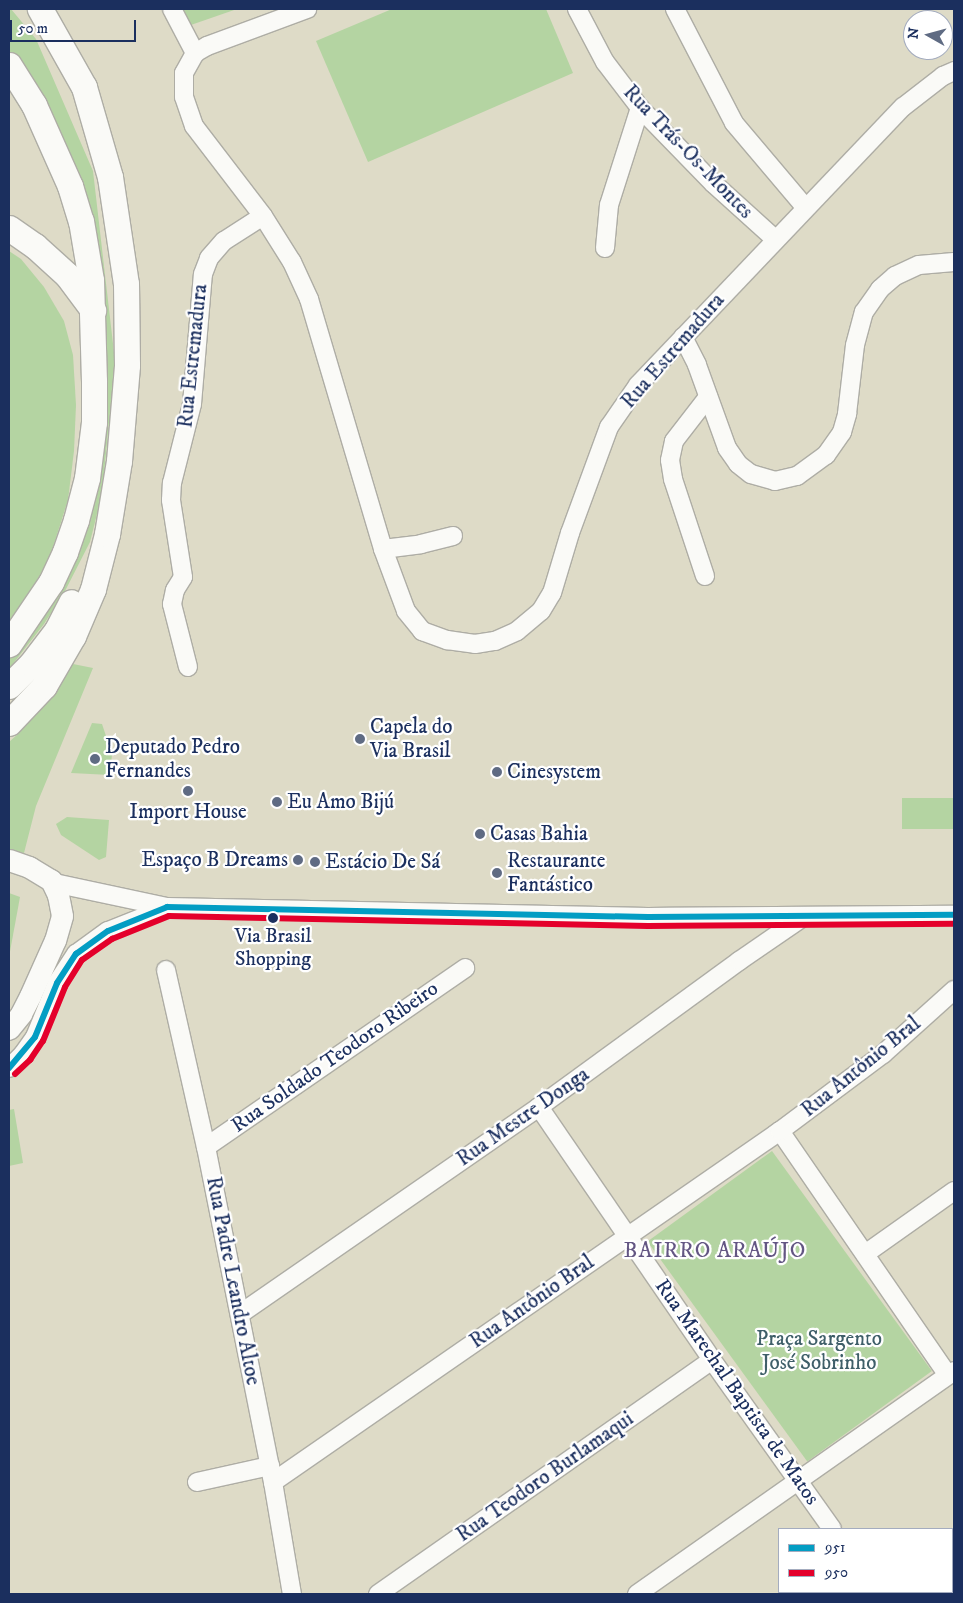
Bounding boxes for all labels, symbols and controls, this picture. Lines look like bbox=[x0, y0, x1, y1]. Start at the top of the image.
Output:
scale bar bbox=[12, 10, 139, 42]
north arrow bbox=[903, 10, 953, 60]
text: 50 m bbox=[18, 19, 48, 38]
text: N bbox=[904, 26, 924, 40]
street label: Rua Trás-Os-Montes bbox=[618, 80, 758, 224]
street label: Rua Estremadura bbox=[173, 283, 213, 429]
street label: Rua Estremadura bbox=[616, 288, 730, 414]
place label: Capela do Via Brasil bbox=[370, 714, 453, 764]
marker: Capela do Via Brasil bbox=[354, 733, 366, 745]
place label: Deputado Pedro Fernandes bbox=[105, 734, 240, 784]
marker: Deputado Pedro Fernandes bbox=[89, 753, 101, 765]
place label: Cinesystem bbox=[507, 759, 601, 785]
marker: Cinesystem bbox=[491, 766, 503, 778]
marker: Import House bbox=[182, 785, 194, 797]
place label: Eu Amo Bijú bbox=[287, 789, 394, 815]
marker: Eu Amo Bijú bbox=[271, 796, 283, 808]
place label: Import House bbox=[129, 799, 247, 825]
place label: Casas Bahia bbox=[490, 821, 588, 847]
marker: Casas Bahia bbox=[474, 828, 486, 840]
place label: Espaço B Dreams bbox=[141, 847, 288, 873]
place label: Restaurante Fantástico bbox=[507, 848, 605, 898]
place label: Estácio De Sá bbox=[325, 849, 440, 875]
marker: Espaço B Dreams bbox=[292, 854, 304, 866]
marker: Estácio De Sá bbox=[309, 856, 321, 868]
marker: Restaurante Fantástico bbox=[491, 867, 503, 879]
marker: Via Brasil Shopping bbox=[268, 913, 278, 923]
place label: Via Brasil Shopping bbox=[235, 925, 311, 972]
street label: Rua Soldado Teodoro Ribeiro bbox=[227, 976, 443, 1138]
street label: Rua Antônio Bral bbox=[796, 1011, 926, 1123]
street label: Rua Mestre Donga bbox=[452, 1062, 594, 1172]
street label: Rua Padre Leandro Altoe bbox=[200, 1175, 266, 1387]
district label: BAIRRO ARAÚJO bbox=[622, 1238, 808, 1264]
street label: Rua Antônio Bral bbox=[465, 1250, 599, 1354]
street label: Rua Marechal Baptista de Matos bbox=[649, 1274, 825, 1510]
park label: Praça Sargento José Sobrinho bbox=[756, 1326, 882, 1376]
street label: Rua Teodoro Burlamaqui bbox=[452, 1406, 638, 1548]
legend bbox=[778, 1528, 953, 1593]
text: 951 bbox=[825, 1538, 845, 1557]
text: 950 bbox=[825, 1563, 848, 1582]

